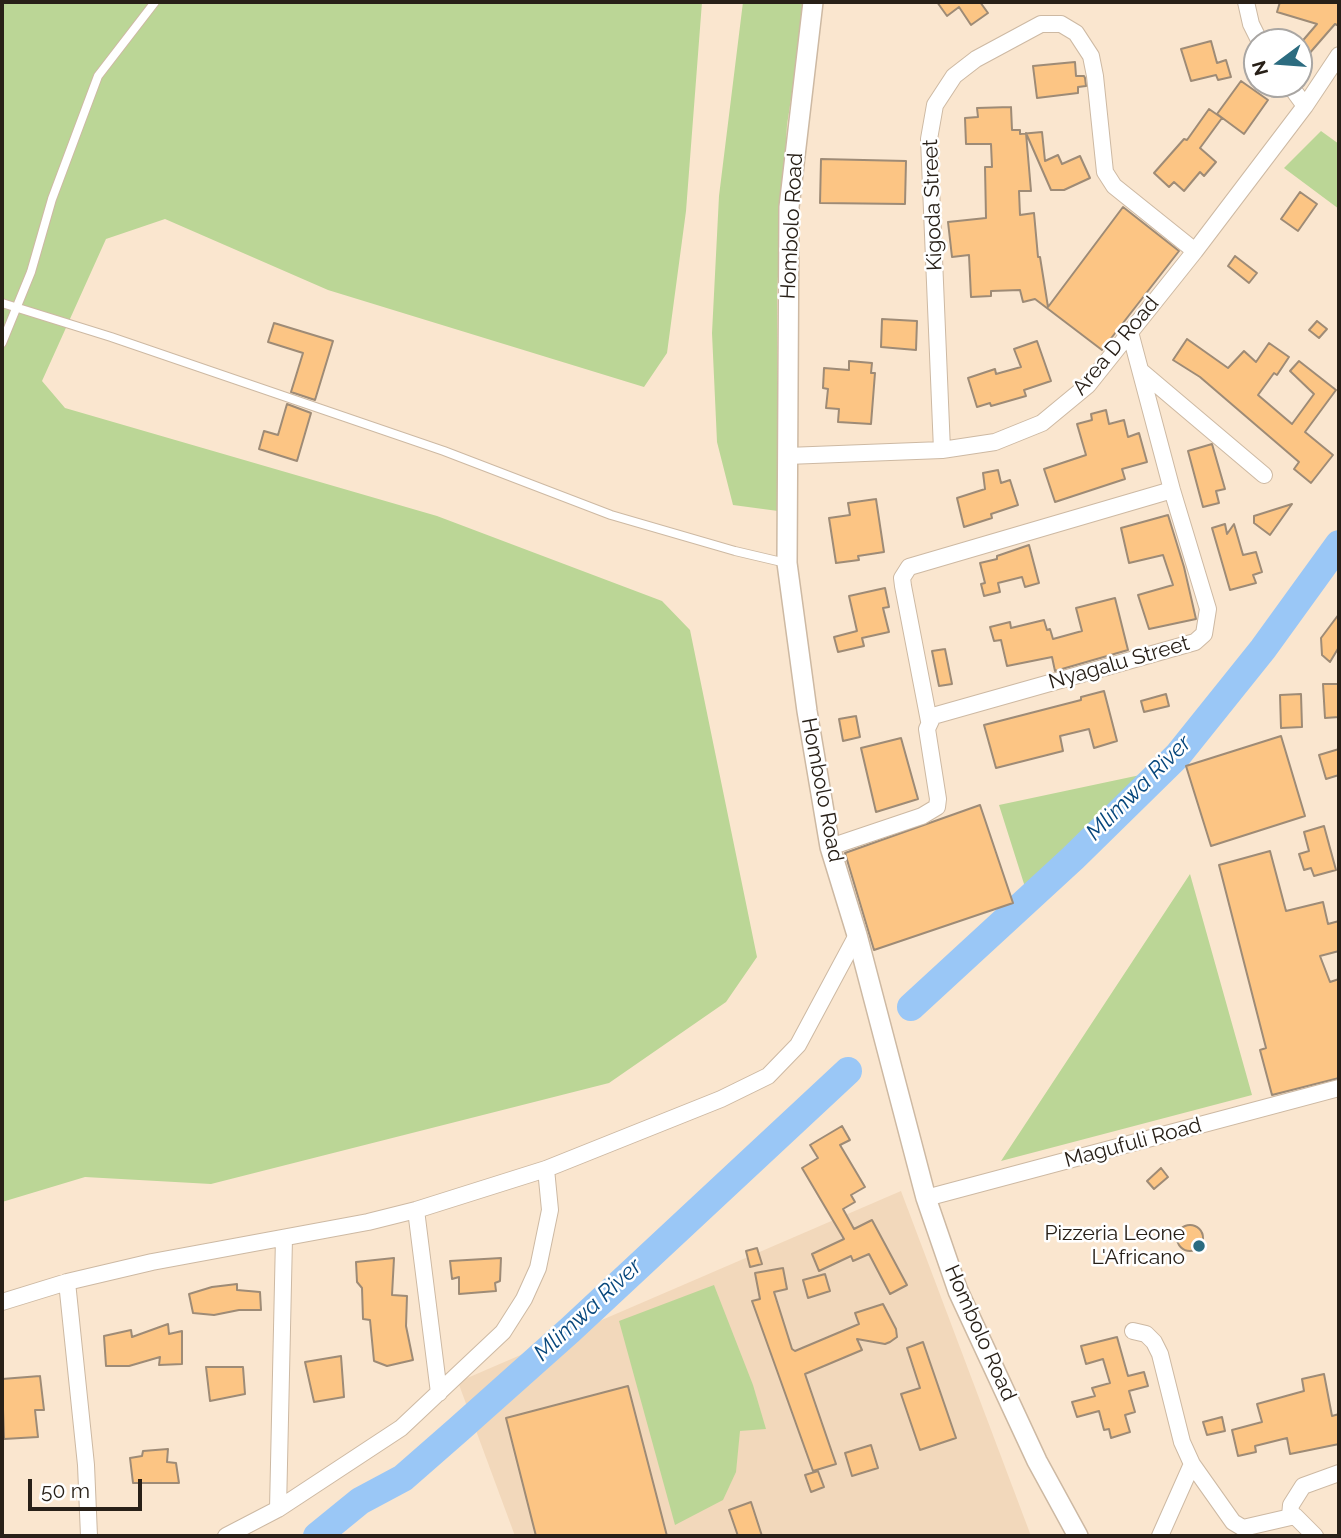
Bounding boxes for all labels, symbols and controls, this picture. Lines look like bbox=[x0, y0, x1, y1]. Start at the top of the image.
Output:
north arrow bbox=[1243, 28, 1313, 98]
text: N bbox=[1247, 58, 1272, 78]
street label: Kigoda Street bbox=[918, 139, 948, 271]
street label: Hombolo Road bbox=[776, 152, 808, 300]
street label: Area D Road bbox=[1067, 292, 1165, 400]
street label: Nyagalu Street bbox=[1046, 631, 1192, 695]
street label: Hombolo Road bbox=[796, 716, 848, 864]
water label: Mlimwa River bbox=[1081, 730, 1197, 846]
street label: Magufuli Road bbox=[1062, 1113, 1204, 1173]
place label: Pizzeria Leone L'Africano bbox=[1044, 1221, 1185, 1271]
marker: Pizzeria Leone L'Africano bbox=[1191, 1238, 1207, 1254]
water label: Mlimwa River bbox=[528, 1253, 648, 1367]
street label: Hombolo Road bbox=[939, 1261, 1021, 1405]
scale bar bbox=[32, 1464, 145, 1508]
text: 50 m bbox=[41, 1478, 90, 1503]

